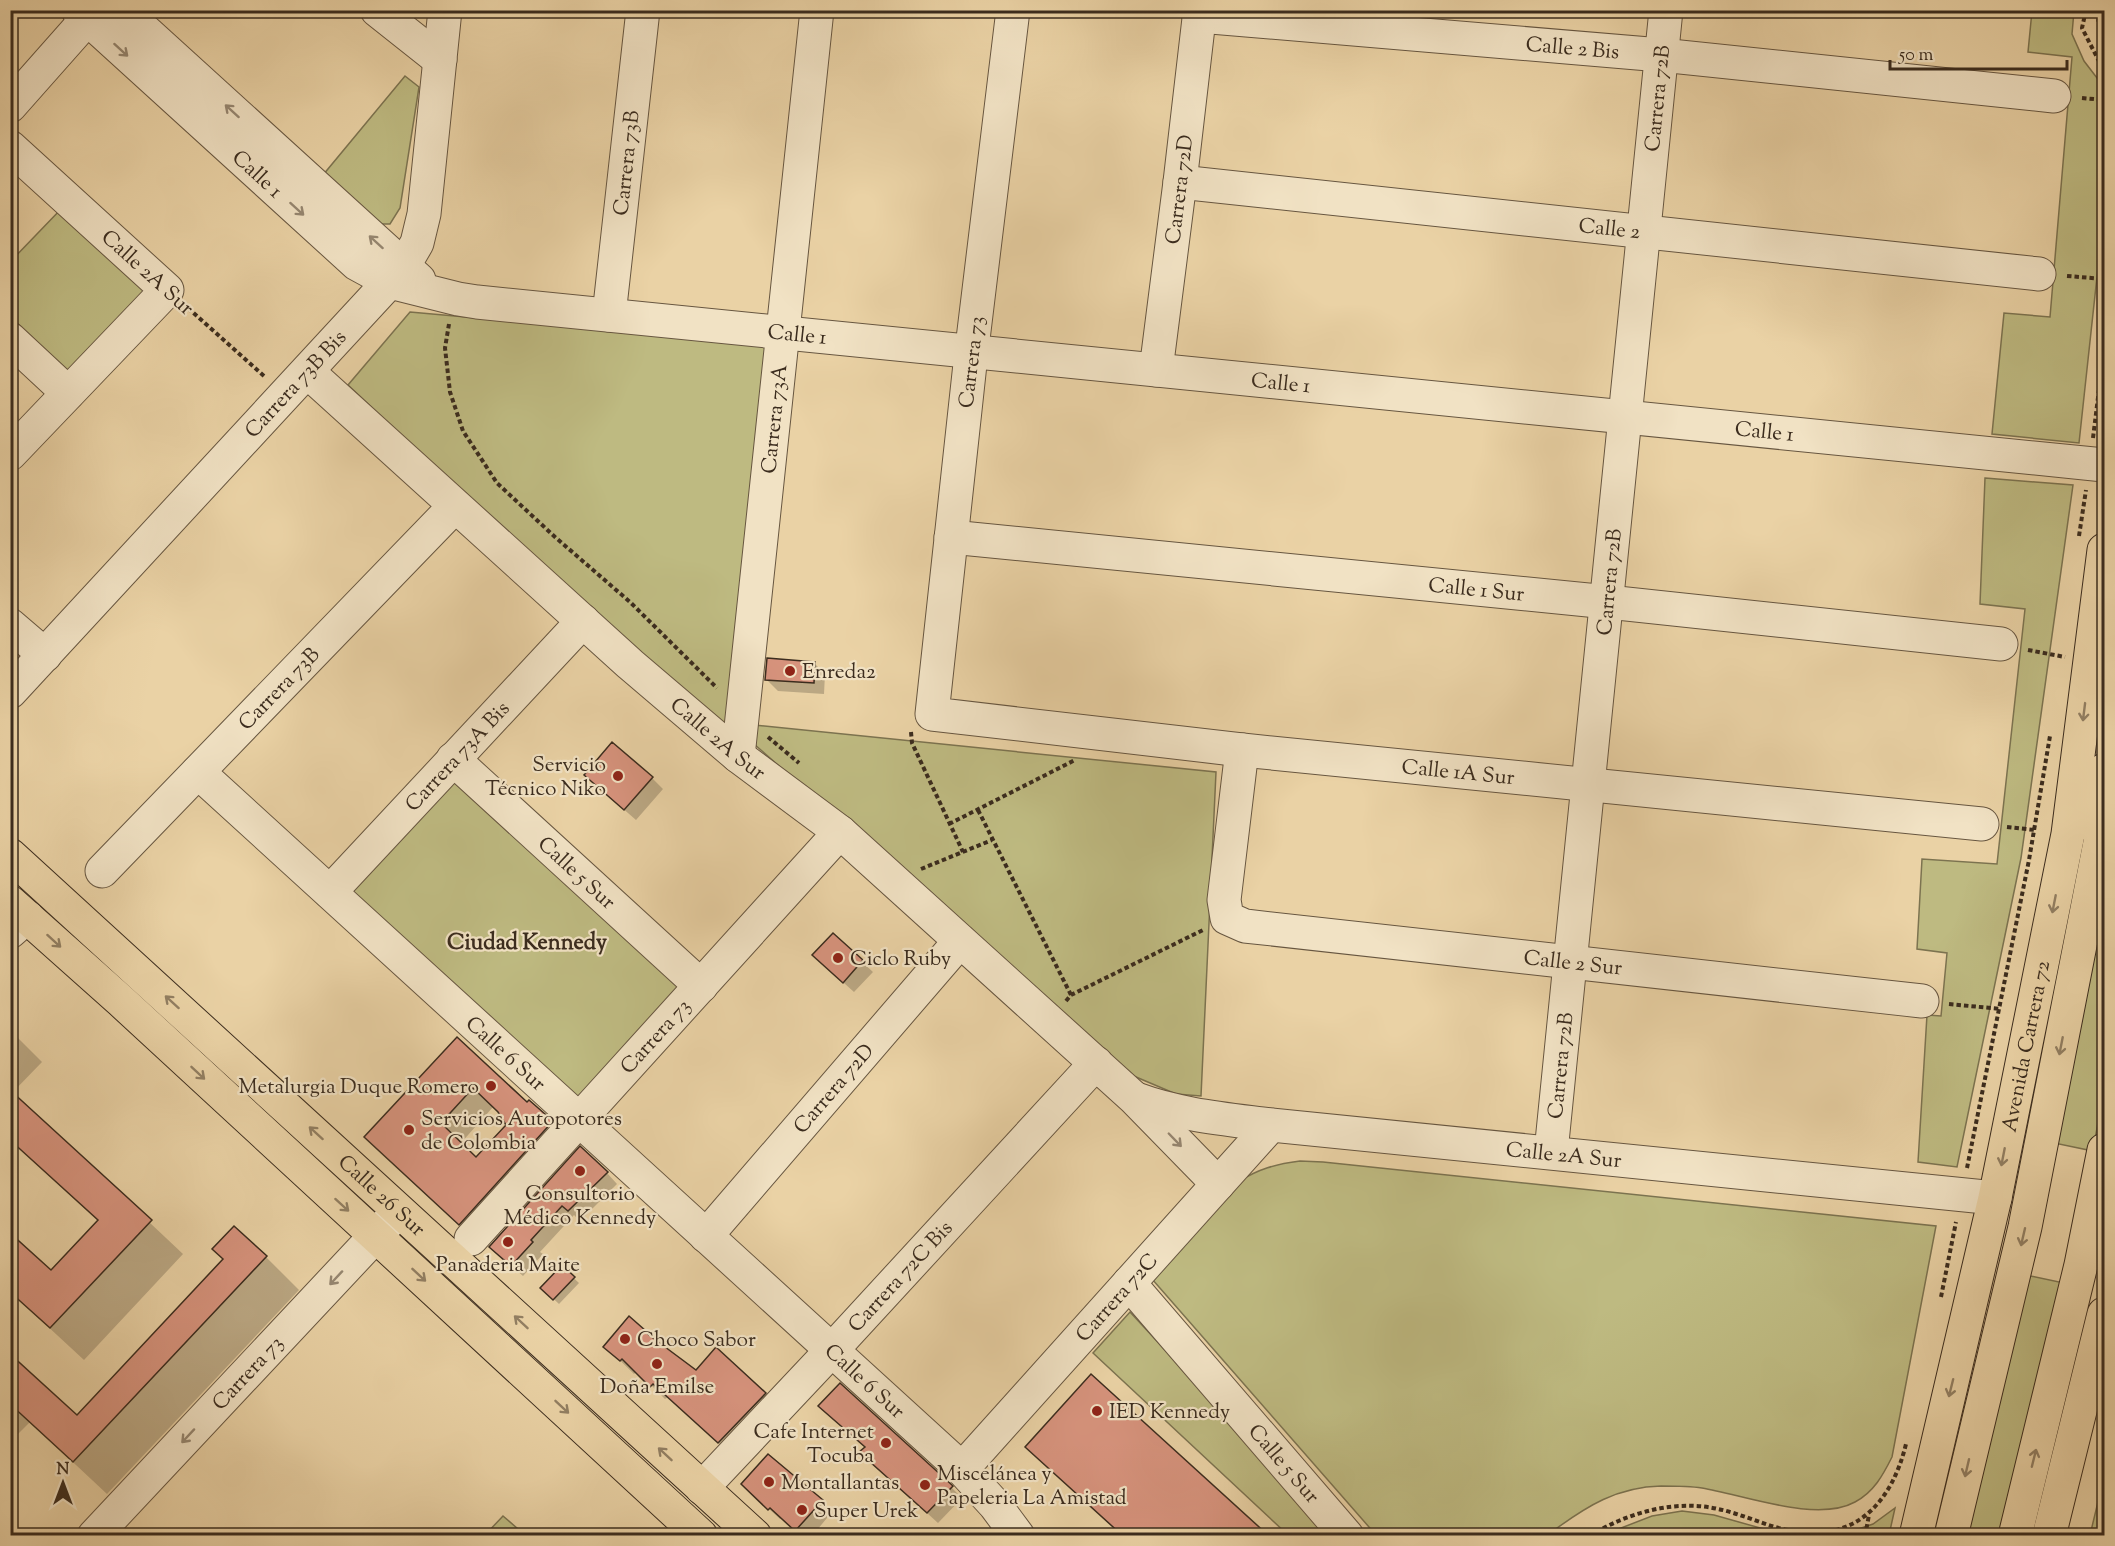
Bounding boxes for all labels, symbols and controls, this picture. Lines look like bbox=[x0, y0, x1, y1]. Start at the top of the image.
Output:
street label: Calle 2 Bis bbox=[1524, 31, 1621, 68]
scale bar bbox=[1890, 33, 2067, 71]
one-way arrow bbox=[114, 43, 129, 57]
text: 50 m bbox=[1898, 43, 1934, 69]
street label: Carrera 72B bbox=[1639, 44, 1679, 153]
one-way arrow bbox=[225, 104, 240, 118]
street label: Carrera 73B bbox=[607, 109, 649, 217]
street label: Carrera 72D bbox=[1159, 133, 1202, 246]
street label: Calle 1 bbox=[224, 144, 288, 206]
one-way arrow bbox=[289, 202, 304, 216]
street label: Calle 2 bbox=[1577, 212, 1642, 248]
street label: Calle 2A Sur bbox=[94, 224, 200, 323]
one-way arrow bbox=[369, 235, 384, 249]
street label: Carrera 73 bbox=[952, 314, 994, 410]
street label: Calle 1 bbox=[766, 318, 828, 354]
street label: Carrera 73B Bis bbox=[239, 324, 354, 446]
street label: Carrera 73A bbox=[755, 363, 796, 475]
street label: Calle 1 bbox=[1250, 367, 1312, 402]
street label: Calle 1 bbox=[1733, 415, 1795, 451]
street label: Carrera 72B bbox=[1591, 527, 1631, 637]
street label: Calle 1 Sur bbox=[1427, 571, 1526, 611]
street label: Carrera 73B bbox=[232, 641, 328, 738]
place label: Enreda2 bbox=[802, 658, 876, 688]
marker: Enreda2 bbox=[783, 664, 797, 678]
street label: Calle 2A Sur bbox=[663, 691, 771, 788]
street label: Carrera 73A Bis bbox=[399, 695, 518, 819]
one-way arrow bbox=[2078, 701, 2089, 721]
place label: Servicio Técnico Niko bbox=[485, 751, 606, 805]
street label: Calle 1A Sur bbox=[1400, 753, 1516, 794]
marker: Servicio Técnico Niko bbox=[611, 769, 625, 783]
street label: Calle 5 Sur bbox=[530, 830, 621, 918]
one-way arrow bbox=[2048, 894, 2059, 914]
district label: Ciudad Kennedy bbox=[447, 928, 607, 960]
one-way arrow bbox=[46, 934, 61, 948]
street label: Calle 2 Sur bbox=[1522, 944, 1624, 985]
place label: Ciclo Ruby bbox=[850, 945, 952, 975]
marker: Ciclo Ruby bbox=[831, 951, 845, 965]
street label: Avenida Carrera 72 bbox=[1996, 958, 2059, 1135]
street label: Carrera 73 bbox=[614, 993, 699, 1082]
one-way arrow bbox=[164, 995, 179, 1009]
street label: Calle 6 Sur bbox=[458, 1010, 552, 1099]
street label: Carrera 72B bbox=[1542, 1011, 1582, 1120]
one-way arrow bbox=[2055, 1036, 2066, 1056]
street label: Carrera 72D bbox=[787, 1038, 882, 1141]
one-way arrow bbox=[191, 1065, 206, 1080]
place label: Metalurgia Duque Romero bbox=[239, 1073, 479, 1103]
marker: Metalurgia Duque Romero bbox=[484, 1079, 498, 1093]
place label: Servicios Autopotores de Colombia bbox=[421, 1105, 622, 1159]
marker: Servicios Autopotores de Colombia bbox=[402, 1123, 416, 1137]
one-way arrow bbox=[308, 1126, 323, 1140]
one-way arrow bbox=[1167, 1132, 1182, 1147]
street label: Calle 2A Sur bbox=[1504, 1136, 1623, 1177]
one-way arrow bbox=[1997, 1147, 2008, 1166]
street label: Calle 26 Sur bbox=[330, 1149, 431, 1245]
marker: Consultorio Médico Kennedy bbox=[573, 1164, 587, 1178]
place label: Consultorio Médico Kennedy bbox=[504, 1180, 657, 1234]
one-way arrow bbox=[334, 1198, 349, 1212]
street label: Carrera 72C Bis bbox=[842, 1215, 961, 1340]
one-way arrow bbox=[2016, 1228, 2028, 1247]
marker: Panaderia Maite bbox=[501, 1235, 515, 1249]
street label: Carrera 72C bbox=[1070, 1247, 1166, 1350]
place label: Panaderia Maite bbox=[436, 1251, 580, 1281]
one-way arrow bbox=[411, 1268, 426, 1282]
one-way arrow bbox=[328, 1271, 343, 1286]
one-way arrow bbox=[514, 1315, 529, 1329]
place label: Choco Sabor bbox=[637, 1326, 756, 1356]
street label: Carrera 73 bbox=[206, 1330, 291, 1418]
marker: Choco Sabor bbox=[618, 1332, 632, 1346]
street label: Calle 6 Sur bbox=[817, 1337, 911, 1427]
marker: Doña Emilse bbox=[650, 1357, 664, 1371]
place label: Doña Emilse bbox=[600, 1373, 714, 1403]
one-way arrow bbox=[1945, 1379, 1957, 1398]
place label: IED Kennedy bbox=[1109, 1398, 1231, 1428]
one-way arrow bbox=[554, 1400, 569, 1414]
marker: IED Kennedy bbox=[1090, 1404, 1104, 1418]
place label: Cafe Internet Tocuba bbox=[754, 1418, 874, 1472]
street label: Calle 5 Sur bbox=[1240, 1418, 1326, 1511]
one-way arrow bbox=[181, 1428, 195, 1443]
marker: Cafe Internet Tocuba bbox=[879, 1436, 893, 1450]
one-way arrow bbox=[657, 1447, 672, 1461]
one-way arrow bbox=[2029, 1449, 2041, 1468]
north arrow bbox=[33, 1453, 93, 1513]
one-way arrow bbox=[1961, 1458, 1972, 1477]
text: N bbox=[57, 1459, 70, 1482]
place label: Miscelánea y Papeleria La Amistad bbox=[937, 1460, 1127, 1514]
place label: Montallantas bbox=[781, 1469, 899, 1499]
marker: Montallantas bbox=[762, 1475, 776, 1489]
marker: Miscelánea y Papeleria La Amistad bbox=[918, 1478, 932, 1492]
place label: Super Urek bbox=[814, 1497, 919, 1527]
marker: Super Urek bbox=[795, 1503, 809, 1517]

